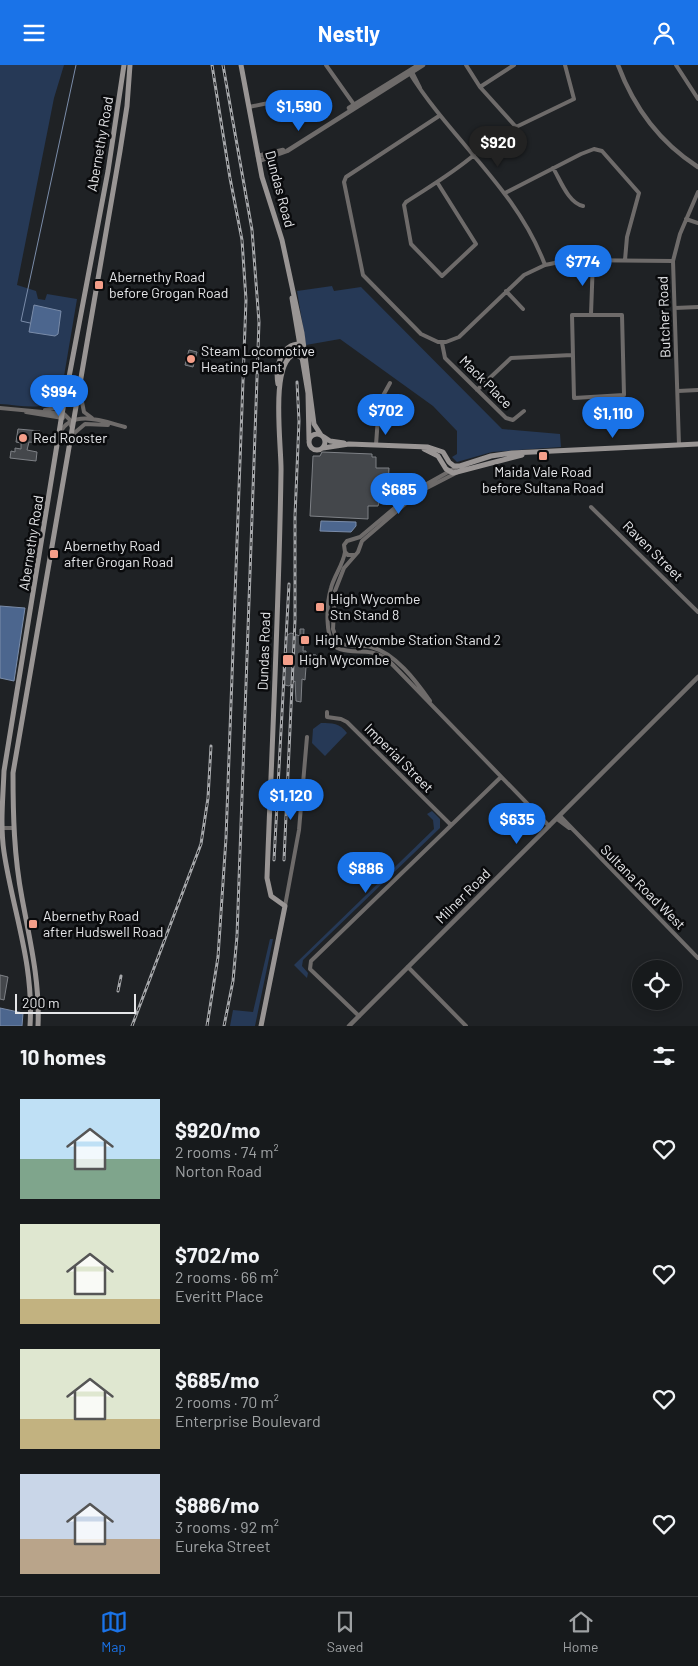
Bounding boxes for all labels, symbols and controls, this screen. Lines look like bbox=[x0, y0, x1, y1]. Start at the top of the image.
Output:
icon: menu bbox=[20, 19, 48, 47]
icon: person bbox=[650, 19, 678, 47]
text: Nestly bbox=[318, 20, 380, 46]
pin: $1,590 bbox=[258, 89, 340, 132]
street label: Abernethy Road bbox=[83, 95, 116, 193]
text: $1,590 bbox=[276, 96, 322, 115]
pin: $920 bbox=[468, 126, 528, 168]
text: $920 bbox=[480, 132, 516, 151]
street label: Dundas Road bbox=[262, 149, 299, 229]
pin: $774 bbox=[553, 245, 613, 287]
text: $774 bbox=[566, 251, 600, 270]
place label: Abernethy Road before Grogan Road bbox=[109, 268, 228, 301]
street label: Butcher Road bbox=[654, 276, 673, 358]
marker: Abernethy Road before Grogan Road bbox=[93, 279, 105, 291]
place label: Steam Locomotive Heating Plant bbox=[201, 342, 315, 375]
street label: Mack Place bbox=[456, 352, 516, 412]
marker: Steam Locomotive Heating Plant bbox=[185, 353, 197, 365]
pin: $994 bbox=[29, 375, 89, 417]
text: $994 bbox=[41, 381, 77, 400]
pin: $702 bbox=[356, 393, 416, 436]
pin: $1,110 bbox=[572, 397, 654, 439]
text: $702 bbox=[368, 400, 404, 419]
text: $1,110 bbox=[593, 403, 633, 422]
place label: Red Rooster bbox=[33, 429, 107, 446]
marker: Red Rooster bbox=[17, 432, 29, 444]
marker: Maida Vale Road before Sultana Road bbox=[537, 450, 549, 462]
place label: Maida Vale Road before Sultana Road bbox=[482, 463, 604, 496]
pin: $685 bbox=[369, 473, 429, 515]
text: $685 bbox=[381, 479, 417, 498]
street label: Abernethy Road bbox=[15, 494, 46, 592]
street label: Raven Street bbox=[620, 517, 687, 584]
place label: Abernethy Road after Grogan Road bbox=[64, 537, 174, 570]
marker: Abernethy Road after Grogan Road bbox=[48, 548, 60, 560]
place label: High Wycombe Stn Stand 8 bbox=[330, 590, 420, 623]
marker: High Wycombe Stn Stand 8 bbox=[314, 601, 326, 613]
street label: Dundas Road bbox=[254, 611, 273, 691]
place label: High Wycombe Station Stand 2 bbox=[315, 631, 501, 648]
marker: High Wycombe Station Stand 2 bbox=[299, 634, 311, 646]
place label: High Wycombe bbox=[299, 651, 389, 668]
marker: High Wycombe bbox=[281, 653, 295, 667]
street label: Imperial Street bbox=[361, 720, 437, 796]
pin: $1,120 bbox=[250, 779, 332, 821]
text: $1,120 bbox=[270, 785, 312, 804]
pin: $635 bbox=[487, 803, 547, 845]
text: $635 bbox=[499, 809, 535, 828]
street label: Sultana Road West bbox=[597, 841, 689, 933]
pin: $886 bbox=[336, 851, 396, 894]
text: $886 bbox=[348, 858, 384, 877]
street label: Milner Road bbox=[432, 865, 494, 927]
place label: Abernethy Road after Hudswell Road bbox=[43, 907, 163, 940]
marker: Abernethy Road after Hudswell Road bbox=[27, 918, 39, 930]
map controls bbox=[632, 960, 682, 1010]
button: locate bbox=[632, 960, 682, 1010]
scale bar bbox=[15, 991, 136, 1014]
text: 200 m bbox=[22, 994, 60, 1011]
icon: filters bbox=[650, 1042, 678, 1070]
text: 10 homes bbox=[20, 1044, 106, 1069]
text: $920/mo bbox=[175, 1117, 260, 1142]
icon: home bbox=[60, 1119, 120, 1179]
icon: heart bbox=[650, 1135, 678, 1163]
text: 2 rooms · 74 m² bbox=[175, 1142, 279, 1161]
text: Norton Road bbox=[175, 1161, 262, 1180]
text: $702/mo bbox=[175, 1242, 260, 1267]
icon: home bbox=[60, 1244, 120, 1304]
icon: heart bbox=[650, 1260, 678, 1288]
text: 2 rooms · 66 m² bbox=[175, 1267, 279, 1286]
text: Everitt Place bbox=[175, 1286, 263, 1305]
text: $685/mo bbox=[175, 1367, 259, 1392]
icon: home bbox=[60, 1369, 120, 1429]
icon: heart bbox=[650, 1385, 678, 1413]
text: 2 rooms · 70 m² bbox=[175, 1392, 279, 1411]
text: Enterprise Boulevard bbox=[175, 1411, 321, 1430]
text: $886/mo bbox=[175, 1492, 260, 1517]
icon: home bbox=[60, 1494, 120, 1554]
icon: heart bbox=[650, 1510, 678, 1538]
text: 3 rooms · 92 m² bbox=[175, 1517, 279, 1536]
text: Eureka Street bbox=[175, 1536, 270, 1555]
tab: Map bbox=[100, 1608, 128, 1655]
tab: Saved bbox=[327, 1608, 364, 1655]
tab: Home bbox=[563, 1608, 598, 1655]

